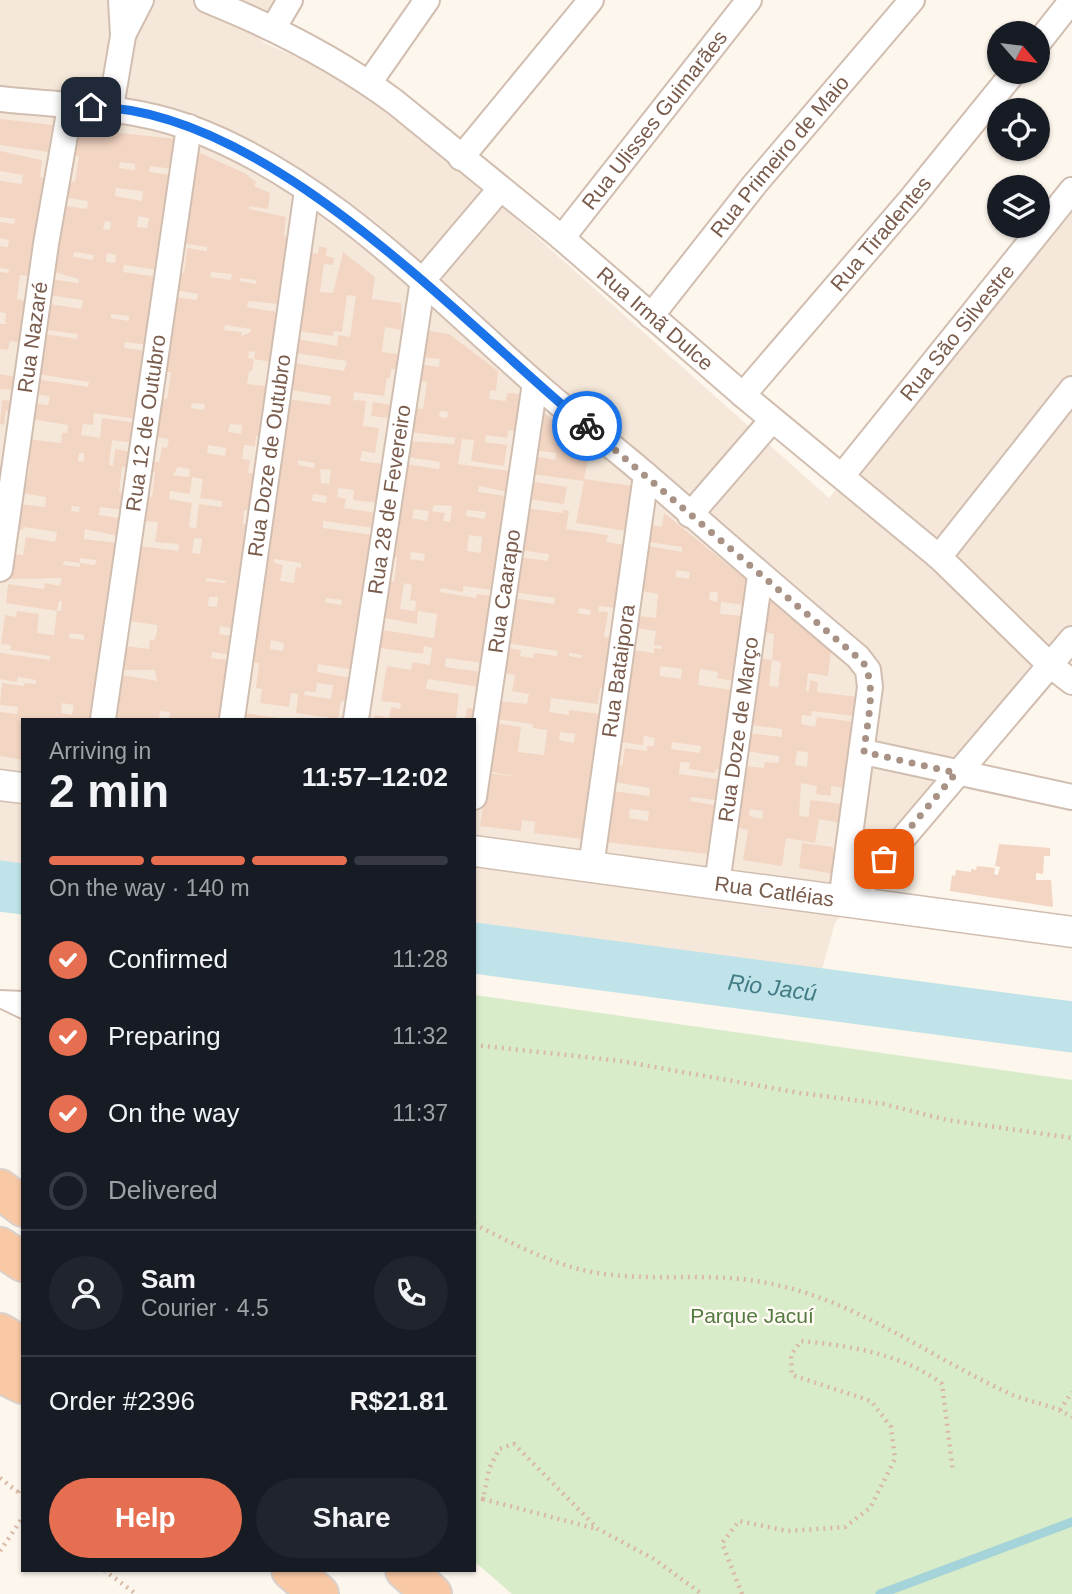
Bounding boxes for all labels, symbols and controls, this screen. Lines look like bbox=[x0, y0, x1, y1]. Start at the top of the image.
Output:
north arrow bbox=[987, 21, 1050, 84]
map controls bbox=[987, 21, 1050, 238]
street label: Rua Ulisses Guimarães bbox=[577, 26, 732, 214]
street label: Rua Primeiro de Maio bbox=[706, 71, 853, 242]
pin bbox=[61, 77, 121, 137]
icon: home bbox=[72, 88, 110, 126]
button: locate bbox=[987, 98, 1050, 161]
street label: Rua Tiradentes bbox=[825, 172, 935, 295]
button: layers bbox=[987, 175, 1050, 238]
street label: Rua São Silvestre bbox=[895, 260, 1019, 405]
street label: Rua Irmã Dulce bbox=[593, 262, 718, 375]
street label: Rua Nazaré bbox=[13, 280, 52, 394]
street label: Rua 12 de Outubro bbox=[121, 333, 170, 513]
street label: Rua Doze de Outubro bbox=[243, 353, 295, 558]
courier bbox=[552, 391, 622, 461]
street label: Rua 28 de Fevereiro bbox=[363, 403, 415, 596]
icon: bike bbox=[568, 407, 606, 445]
street label: Rua Caarapo bbox=[483, 528, 524, 655]
street label: Rua Bataipora bbox=[597, 602, 639, 739]
street label: Rua Doze de Março bbox=[714, 635, 762, 824]
text: Arriving in bbox=[49, 738, 151, 764]
text: 11:57–12:02 bbox=[302, 762, 448, 792]
text: 2 min bbox=[49, 765, 169, 817]
pin bbox=[854, 829, 914, 889]
icon: bag bbox=[865, 840, 903, 878]
street label: Rua Catléias bbox=[713, 872, 835, 911]
text: On the way · 140 m bbox=[49, 875, 250, 901]
icon: check bbox=[49, 941, 87, 979]
text: Confirmed bbox=[108, 944, 228, 974]
text: 11:28 bbox=[392, 946, 448, 972]
water label: Rio Jacú bbox=[726, 969, 819, 1006]
icon: check bbox=[49, 1018, 87, 1056]
text: Preparing bbox=[108, 1021, 221, 1051]
text: 11:32 bbox=[392, 1023, 448, 1049]
icon: check bbox=[49, 1095, 87, 1133]
text: On the way bbox=[108, 1098, 240, 1128]
text: 11:37 bbox=[392, 1100, 448, 1126]
text: Delivered bbox=[108, 1175, 218, 1205]
button: person bbox=[49, 1256, 123, 1330]
button: phone bbox=[374, 1256, 448, 1330]
text: Sam bbox=[141, 1264, 196, 1294]
text: Courier · 4.5 bbox=[141, 1295, 269, 1321]
park label: Parque Jacuí bbox=[690, 1304, 814, 1327]
text: Order #2396 bbox=[49, 1386, 195, 1416]
text: R$21.81 bbox=[350, 1386, 448, 1416]
button: Help bbox=[49, 1478, 242, 1558]
button: Share bbox=[256, 1478, 448, 1558]

